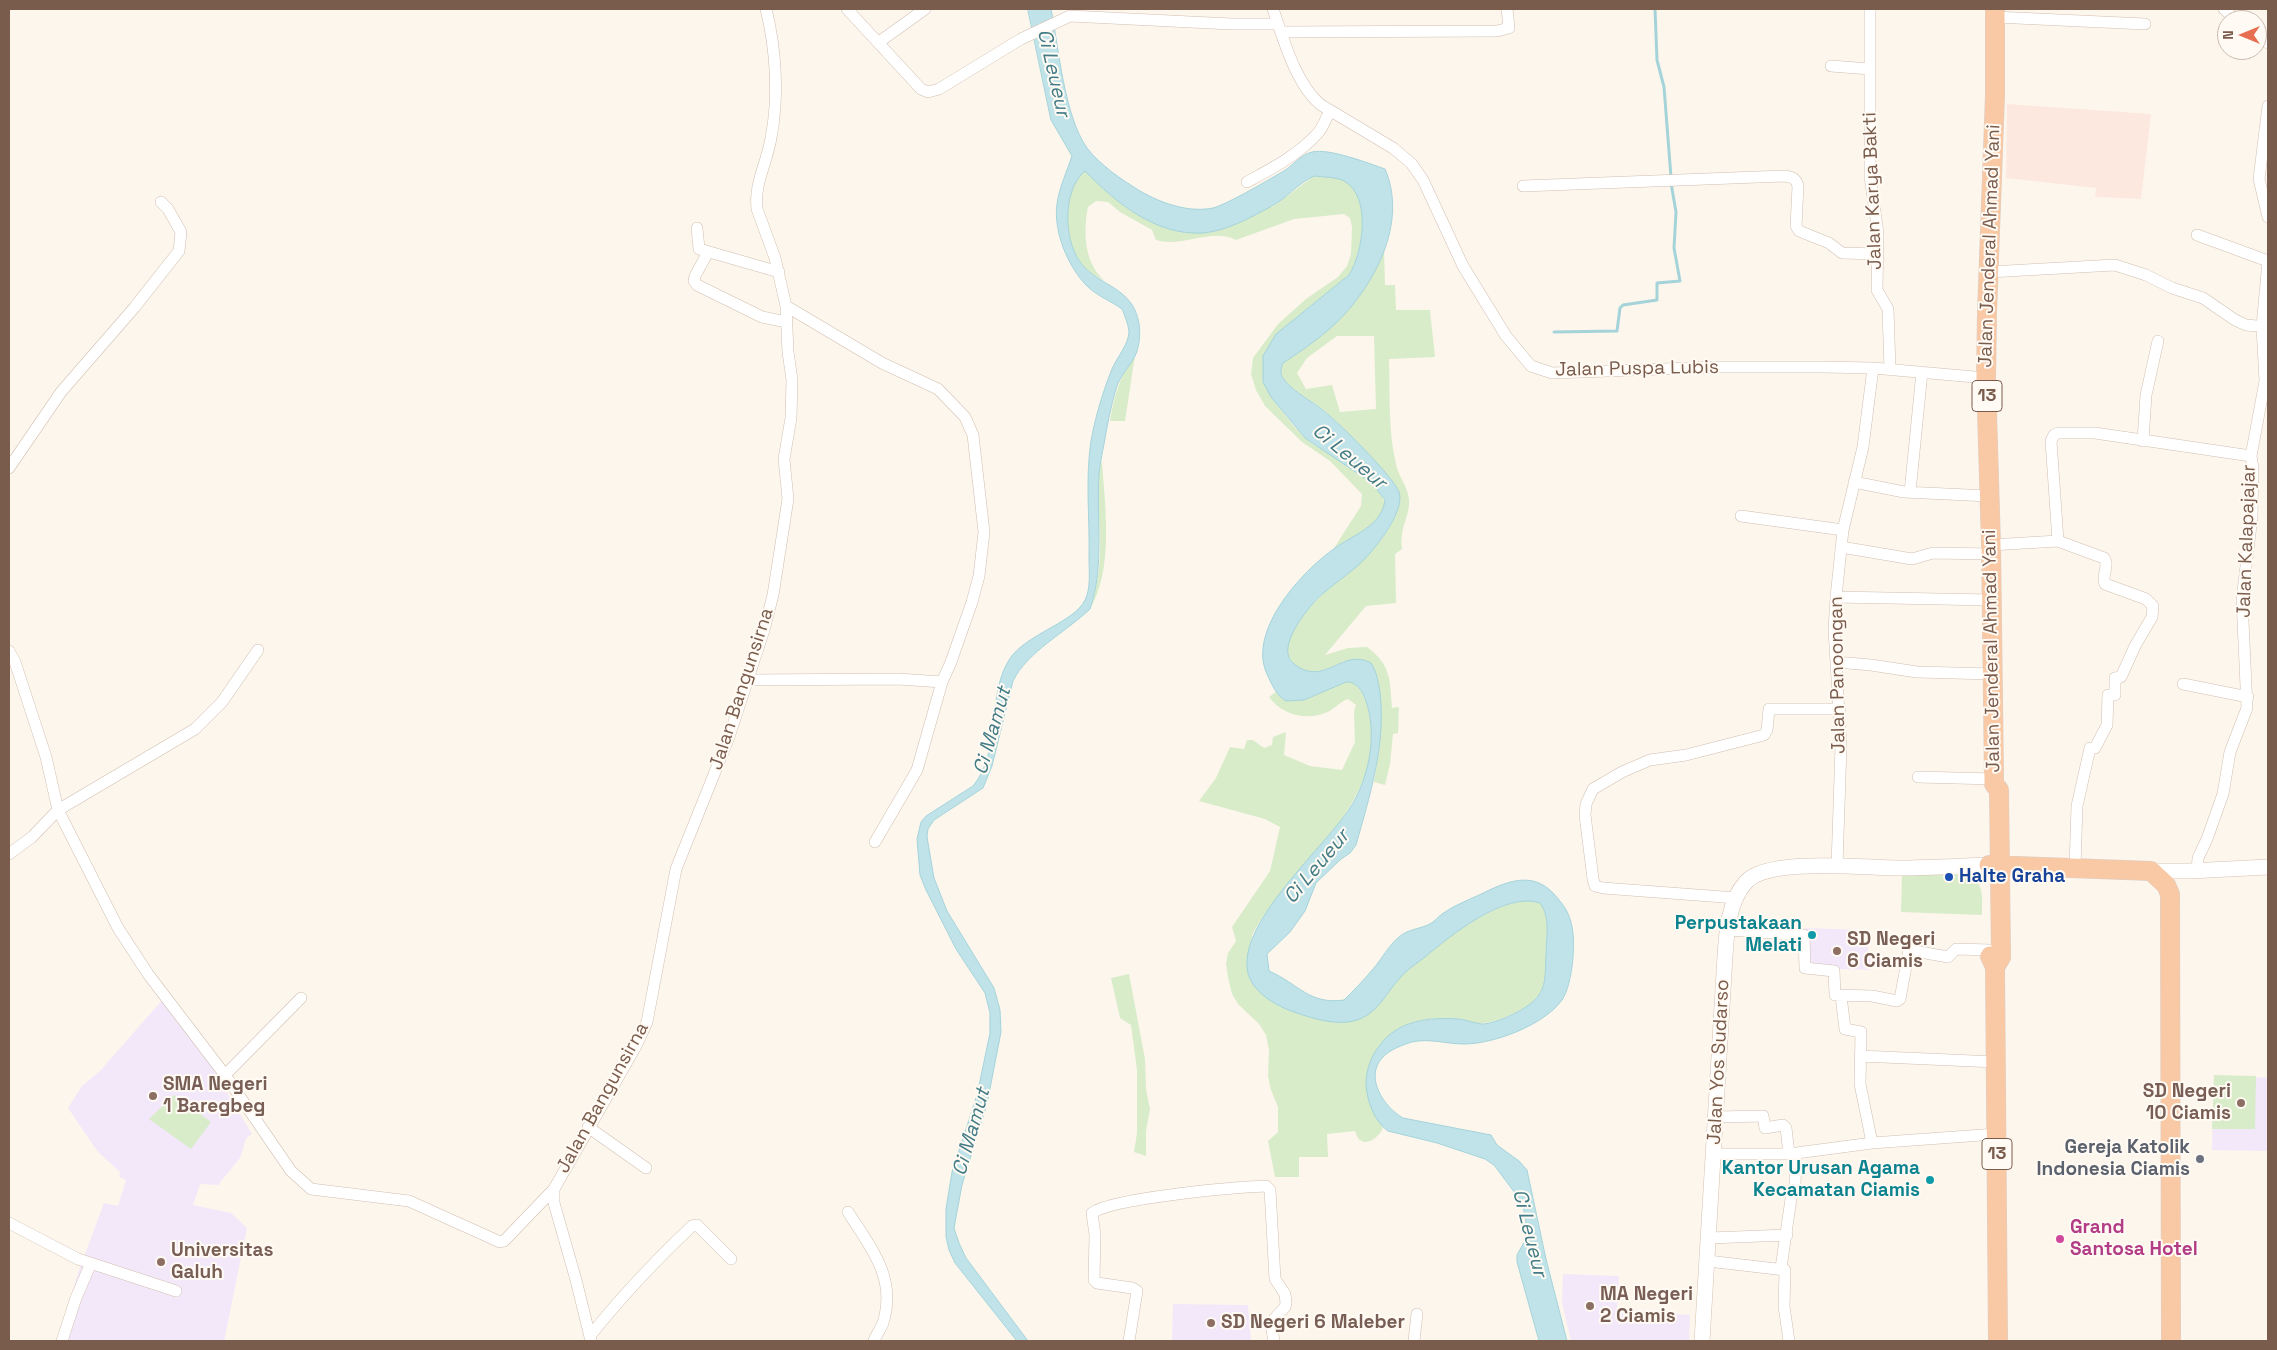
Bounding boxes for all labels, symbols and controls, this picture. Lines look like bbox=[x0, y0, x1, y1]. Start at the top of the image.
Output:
north arrow bbox=[2217, 10, 2267, 60]
water label: Ci Leueur bbox=[1031, 27, 1075, 119]
text: N bbox=[2219, 30, 2237, 40]
street label: Jalan Karya Bakti bbox=[1859, 112, 1887, 270]
street label: Jalan Jenderal Ahmad Yani bbox=[1974, 124, 2006, 368]
street label: Jalan Puspa Lubis bbox=[1555, 356, 1719, 382]
road number: 13 bbox=[1972, 381, 2002, 412]
water label: Ci Leueur bbox=[1307, 419, 1391, 495]
street label: Jalan Kalapajajar bbox=[2233, 464, 2261, 618]
street label: Jalan Jenderal Ahmad Yani bbox=[1978, 529, 2006, 773]
street label: Jalan Panoongan bbox=[1825, 596, 1851, 754]
street label: Jalan Bangunsirna bbox=[705, 605, 779, 773]
water label: Ci Mamut bbox=[969, 684, 1017, 778]
water label: Ci Leueur bbox=[1279, 825, 1355, 909]
place label: Halte Graha bbox=[1959, 866, 2065, 888]
marker: Halte Graha bbox=[1943, 871, 1955, 883]
place label: Perpustakaan Melati bbox=[1675, 913, 1802, 957]
marker: Perpustakaan Melati bbox=[1806, 929, 1818, 941]
place label: SD Negeri 6 Ciamis bbox=[1847, 929, 1935, 973]
marker: SD Negeri 6 Ciamis bbox=[1831, 945, 1843, 957]
street label: Jalan Yos Sudarso bbox=[1703, 979, 1735, 1145]
street label: Jalan Bangunsirna bbox=[552, 1019, 654, 1177]
place label: SMA Negeri 1 Baregbeg bbox=[163, 1074, 267, 1118]
place label: SD Negeri 10 Ciamis bbox=[2143, 1081, 2231, 1125]
water label: Ci Mamut bbox=[948, 1085, 996, 1179]
marker: SMA Negeri 1 Baregbeg bbox=[147, 1090, 159, 1102]
marker: SD Negeri 10 Ciamis bbox=[2235, 1097, 2247, 1109]
place label: Gereja Katolik Indonesia Ciamis bbox=[2037, 1137, 2190, 1181]
road number: 13 bbox=[1982, 1138, 2012, 1170]
marker: Gereja Katolik Indonesia Ciamis bbox=[2194, 1153, 2206, 1165]
place label: Kantor Urusan Agama Kecamatan Ciamis bbox=[1722, 1158, 1920, 1202]
marker: Kantor Urusan Agama Kecamatan Ciamis bbox=[1924, 1174, 1936, 1186]
water label: Ci Leueur bbox=[1507, 1187, 1551, 1279]
place label: Grand Santosa Hotel bbox=[2070, 1217, 2198, 1261]
marker: Grand Santosa Hotel bbox=[2054, 1233, 2066, 1245]
place label: Universitas Galuh bbox=[171, 1240, 273, 1284]
marker: Universitas Galuh bbox=[155, 1256, 167, 1268]
place label: MA Negeri 2 Ciamis bbox=[1600, 1284, 1693, 1328]
marker: MA Negeri 2 Ciamis bbox=[1584, 1300, 1596, 1312]
place label: SD Negeri 6 Maleber bbox=[1221, 1312, 1405, 1334]
marker: SD Negeri 6 Maleber bbox=[1205, 1317, 1217, 1329]

